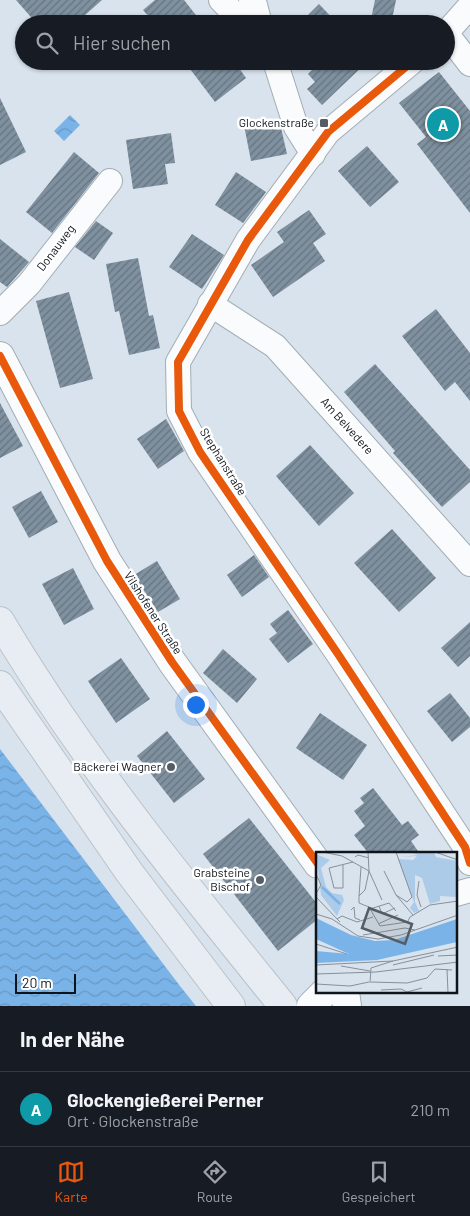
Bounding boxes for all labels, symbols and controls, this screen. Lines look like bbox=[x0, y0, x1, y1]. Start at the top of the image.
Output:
search box bbox=[15, 15, 455, 70]
icon: search bbox=[33, 29, 61, 57]
text: Hier suchen bbox=[73, 31, 171, 54]
pin: A bbox=[427, 105, 459, 143]
place label: Glockenstraße bbox=[239, 115, 314, 129]
marker: Glockenstraße bbox=[318, 117, 330, 129]
street label: Donauweg bbox=[33, 222, 77, 273]
street label: Am Belvedere bbox=[319, 394, 377, 457]
street label: Stephanstraße bbox=[198, 425, 250, 498]
street label: Vilshofener Straße bbox=[122, 568, 186, 657]
your location bbox=[183, 692, 209, 718]
place label: Bäckerei Wagner bbox=[73, 759, 162, 773]
marker: Bäckerei Wagner bbox=[165, 761, 177, 773]
inset map bbox=[316, 852, 458, 994]
place label: Grabsteine Bischof bbox=[193, 865, 250, 893]
marker: Grabsteine Bischof bbox=[254, 874, 266, 886]
scale bar bbox=[15, 971, 76, 994]
text: 20 m bbox=[22, 974, 52, 991]
text: In der Nähe bbox=[20, 1026, 125, 1051]
text: Glockengießerei Perner bbox=[67, 1088, 264, 1111]
text: A bbox=[31, 1100, 41, 1119]
text: 210 m bbox=[411, 1100, 450, 1119]
text: Ort · Glockenstraße bbox=[67, 1111, 199, 1130]
tab: Karte bbox=[54, 1158, 88, 1205]
tab: Route bbox=[197, 1158, 233, 1205]
tab: Gespeichert bbox=[342, 1158, 416, 1205]

